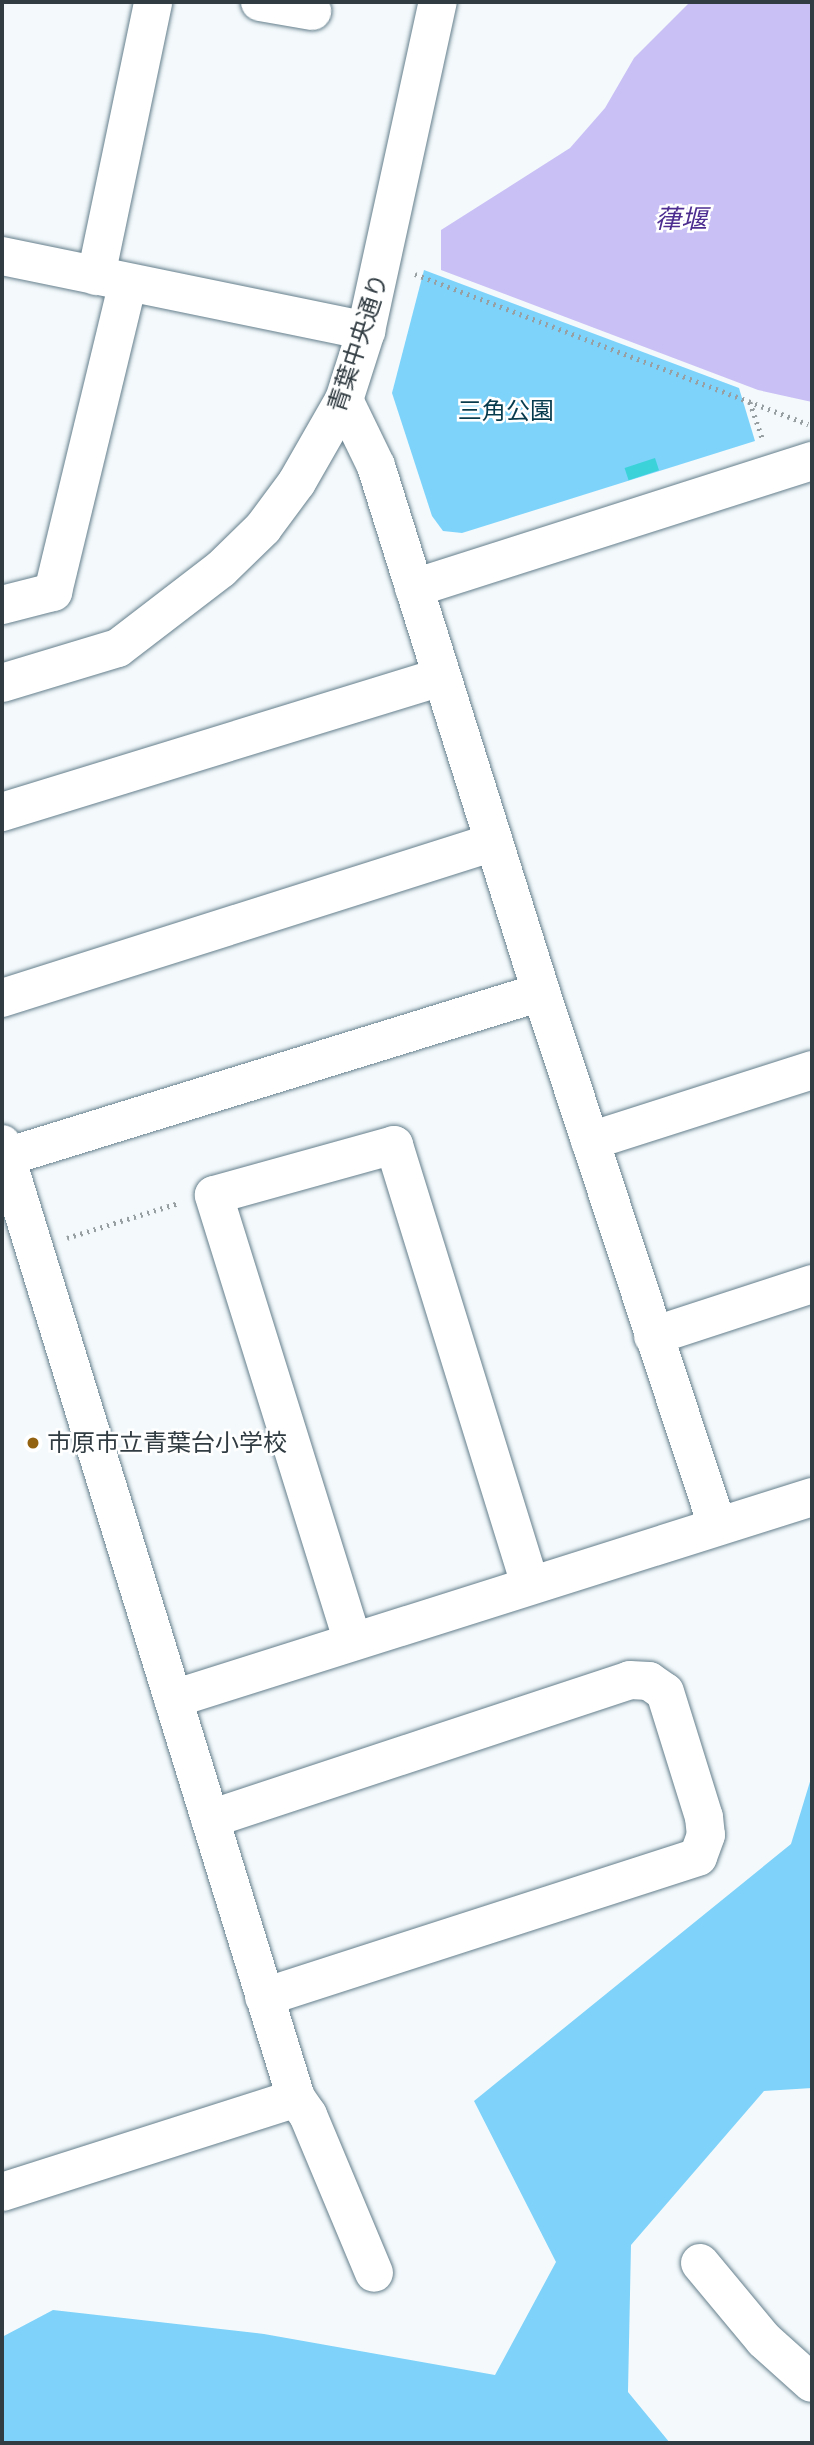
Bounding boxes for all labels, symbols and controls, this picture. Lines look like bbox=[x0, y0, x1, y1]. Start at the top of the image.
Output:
water label: 葎堰 bbox=[655, 203, 707, 235]
street label: 青葉中央通り bbox=[322, 270, 394, 416]
park label: 三角公園 bbox=[458, 397, 554, 425]
place label: 市原市立青葉台小学校 bbox=[47, 1429, 287, 1457]
marker: 市原市立青葉台小学校 bbox=[25, 1435, 41, 1451]

